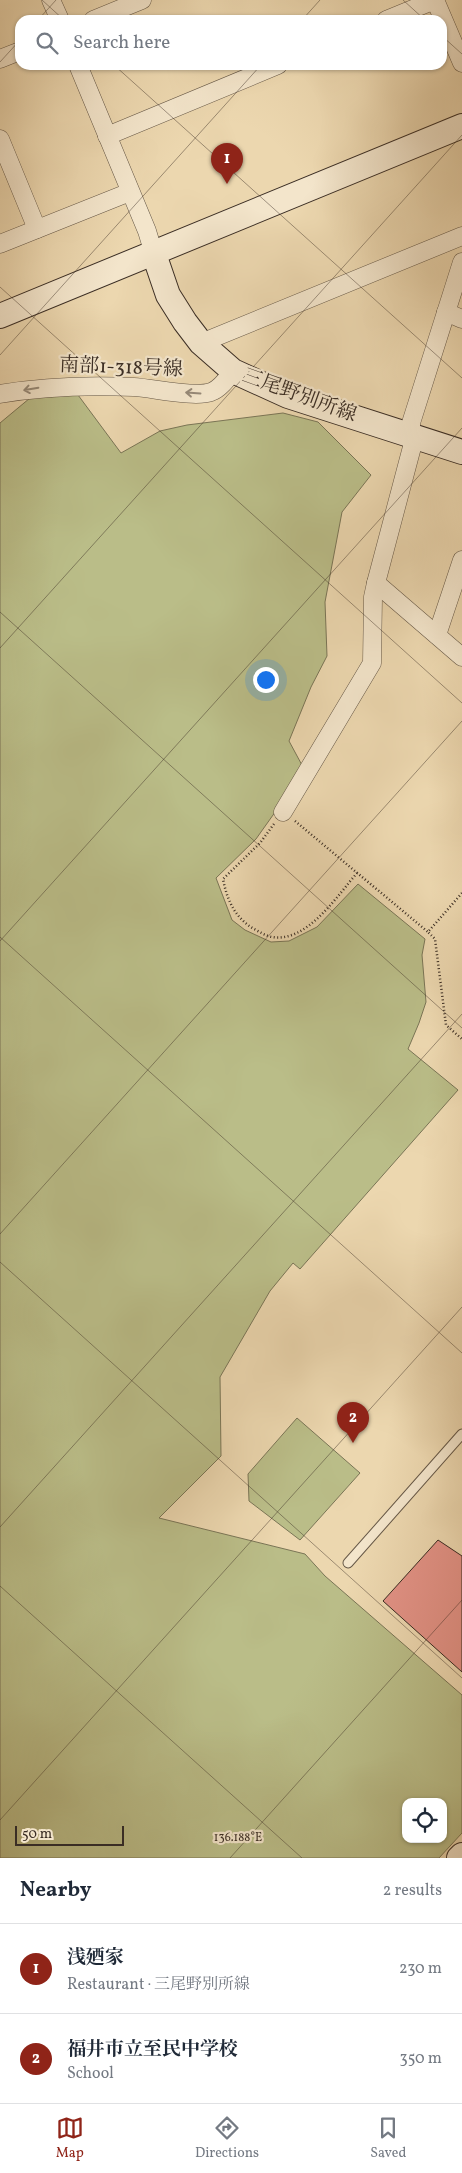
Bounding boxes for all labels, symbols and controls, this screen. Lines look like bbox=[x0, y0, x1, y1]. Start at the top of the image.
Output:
search box bbox=[15, 15, 447, 70]
icon: search bbox=[33, 29, 61, 57]
text: Search here bbox=[73, 30, 170, 56]
pin: 1 bbox=[211, 143, 243, 184]
street label: 南部1-318号線 bbox=[59, 352, 183, 384]
street label: 三尾野別所線 bbox=[238, 362, 360, 430]
one-way arrow bbox=[23, 384, 39, 394]
one-way arrow bbox=[185, 388, 201, 397]
your location bbox=[253, 667, 279, 693]
pin: 2 bbox=[337, 1402, 369, 1443]
map controls bbox=[402, 1798, 447, 1843]
button: locate bbox=[402, 1798, 447, 1843]
scale bar bbox=[15, 1823, 124, 1846]
text: 50 m bbox=[22, 1825, 52, 1844]
text: 136.188°E bbox=[214, 1830, 262, 1846]
text: Nearby bbox=[20, 1876, 91, 1905]
text: 2 results bbox=[383, 1880, 442, 1902]
text: 浅廼家 bbox=[67, 1945, 124, 1971]
text: 1 bbox=[33, 1958, 39, 1980]
text: 230 m bbox=[399, 1958, 442, 1980]
text: Restaurant · 三尾野別所線 bbox=[67, 1974, 250, 1996]
text: 福井市立至民中学校 bbox=[67, 2037, 238, 2063]
text: 2 bbox=[32, 2048, 40, 2070]
text: 350 m bbox=[399, 2048, 442, 2070]
text: School bbox=[67, 2063, 114, 2085]
tab: Map bbox=[56, 2114, 84, 2163]
tab: Directions bbox=[195, 2114, 259, 2163]
tab: Saved bbox=[370, 2114, 406, 2163]

